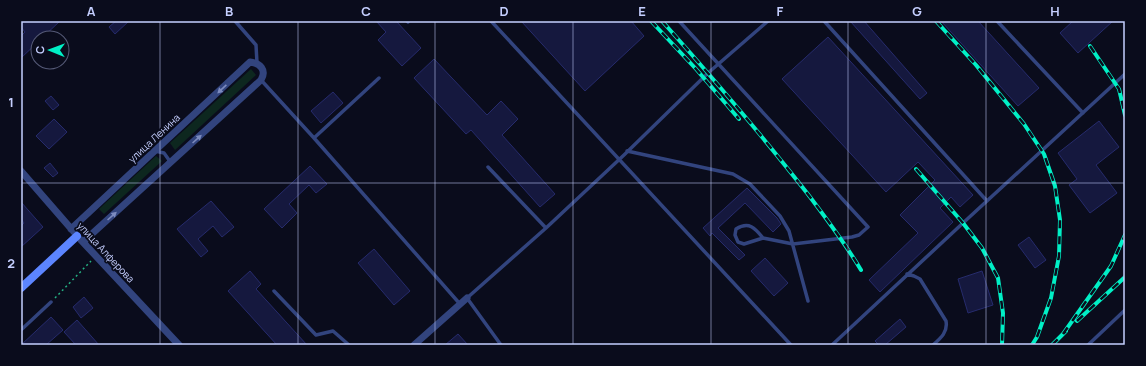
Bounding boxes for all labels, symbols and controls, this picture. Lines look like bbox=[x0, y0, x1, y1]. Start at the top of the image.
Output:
text: A bbox=[87, 2, 96, 20]
text: B bbox=[225, 2, 233, 20]
text: C bbox=[361, 2, 371, 20]
text: D bbox=[499, 2, 509, 20]
text: E bbox=[638, 2, 646, 20]
text: F bbox=[777, 2, 784, 20]
text: G bbox=[912, 2, 922, 20]
text: H bbox=[1050, 2, 1060, 20]
north arrow bbox=[30, 30, 70, 70]
text: С bbox=[32, 46, 47, 54]
one-way arrow bbox=[217, 84, 227, 94]
text: 1 bbox=[8, 93, 14, 111]
street label: улица Ленина bbox=[125, 110, 183, 166]
one-way arrow bbox=[192, 134, 202, 143]
one-way arrow bbox=[107, 211, 117, 221]
street label: улица Алферова bbox=[74, 219, 138, 285]
text: 2 bbox=[7, 254, 15, 272]

